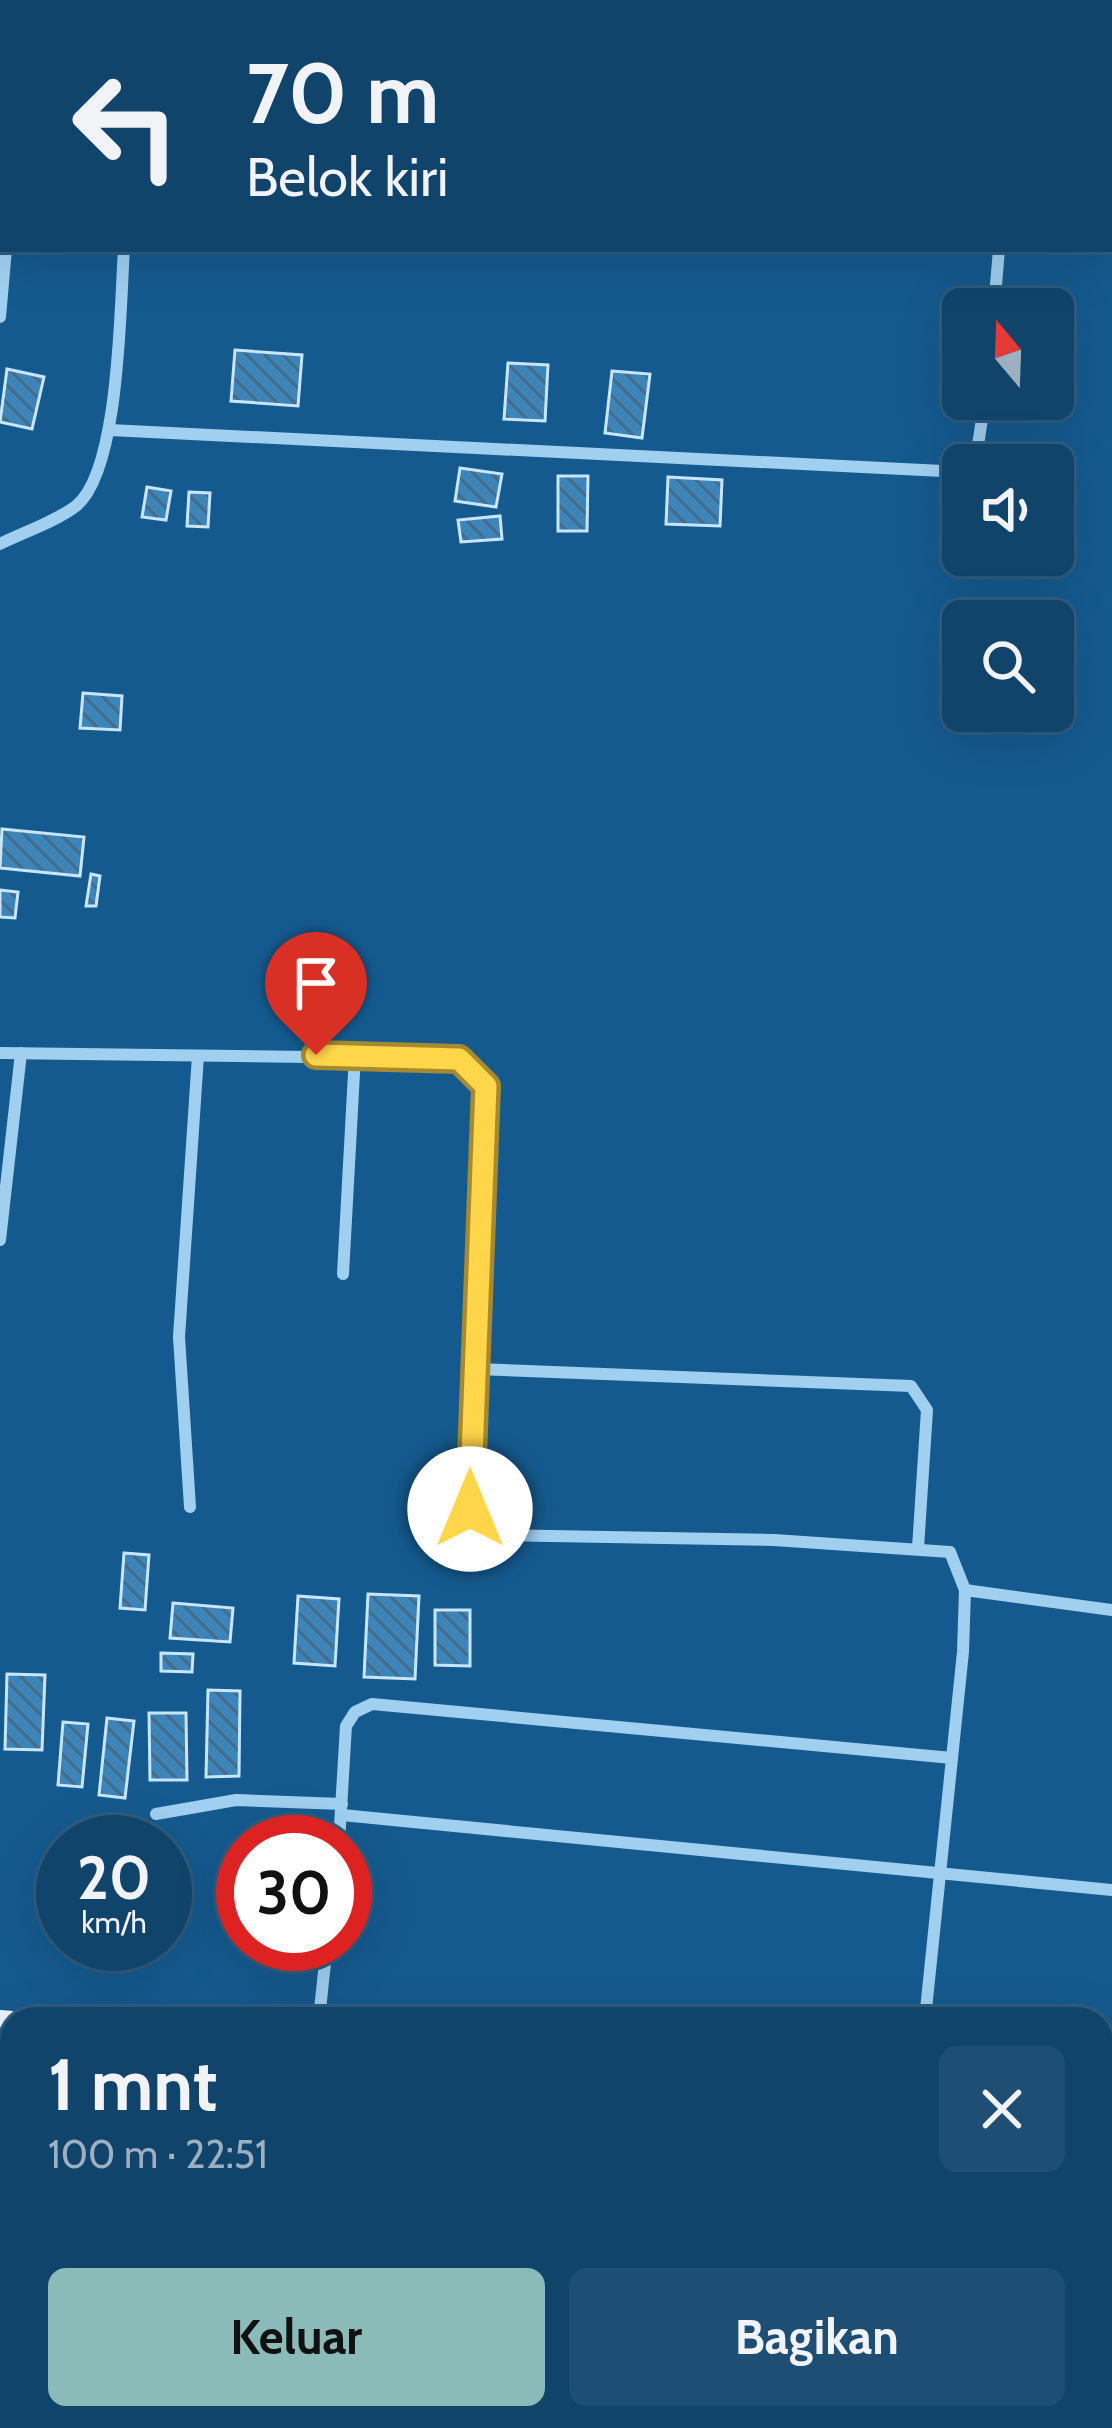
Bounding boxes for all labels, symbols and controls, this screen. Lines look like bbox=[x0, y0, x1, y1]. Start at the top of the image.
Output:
text: 70 m bbox=[246, 42, 439, 144]
icon: left bbox=[48, 48, 204, 204]
text: Belok kiri bbox=[246, 144, 449, 210]
north arrow bbox=[942, 288, 1074, 420]
map controls bbox=[942, 288, 1074, 732]
button: sound bbox=[942, 444, 1074, 576]
button: search bbox=[942, 600, 1074, 732]
pin bbox=[265, 932, 367, 1055]
icon: arrive bbox=[283, 950, 349, 1016]
position arrow bbox=[407, 1446, 533, 1572]
speed limit sign: 30 bbox=[216, 1815, 372, 1971]
text: 20 bbox=[77, 1841, 151, 1914]
text: km/h bbox=[81, 1904, 147, 1941]
text: 1 mnt bbox=[48, 2041, 217, 2128]
button: close bbox=[939, 2046, 1065, 2172]
text: 100 m · 22:51 bbox=[48, 2130, 268, 2178]
button: Keluar bbox=[48, 2268, 545, 2406]
button: Bagikan bbox=[569, 2268, 1065, 2406]

